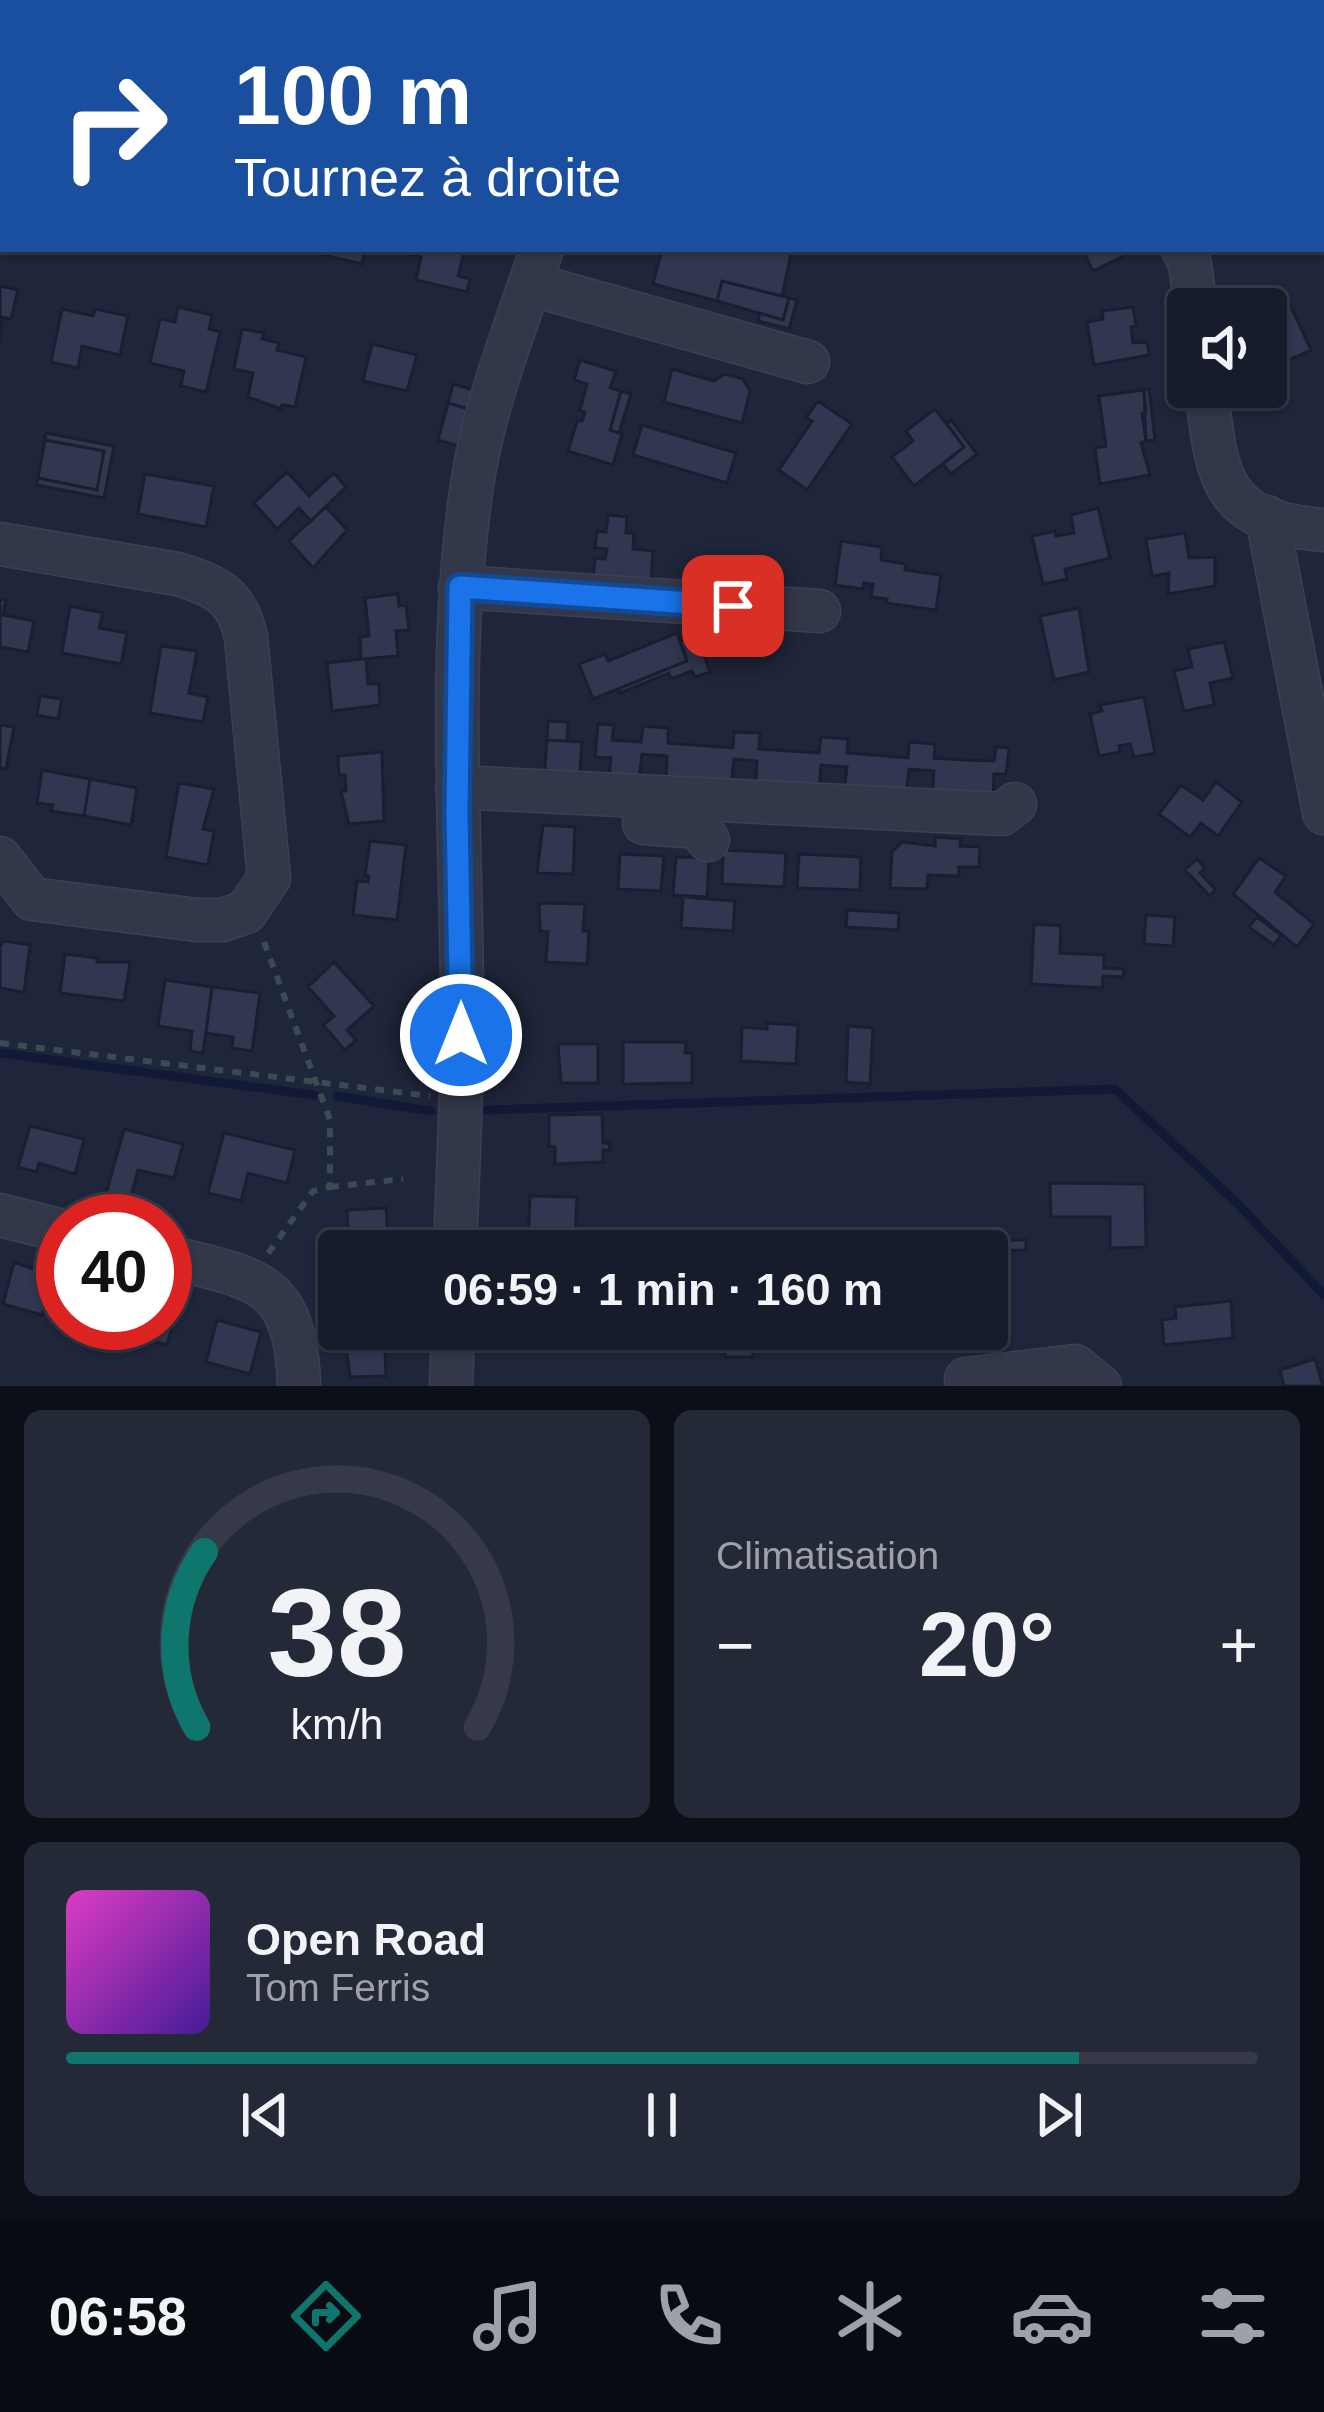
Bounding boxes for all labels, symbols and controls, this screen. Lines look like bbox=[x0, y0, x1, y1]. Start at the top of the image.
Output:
icon: right bbox=[36, 48, 192, 204]
text: 100 m bbox=[234, 48, 472, 142]
text: Tournez à droite bbox=[234, 147, 621, 207]
map controls bbox=[1167, 288, 1287, 408]
button: sound bbox=[1167, 288, 1287, 408]
pin bbox=[682, 555, 784, 657]
icon: arrive bbox=[700, 573, 766, 639]
position arrow bbox=[398, 972, 524, 1098]
speed limit sign: 40 bbox=[36, 1194, 192, 1350]
text: 06:59 · 1 min · 160 m bbox=[443, 1264, 883, 1315]
text: Climatisation bbox=[716, 1534, 939, 1577]
text: 38 bbox=[268, 1563, 406, 1702]
text: 20° bbox=[919, 1595, 1055, 1695]
text: − bbox=[716, 1608, 755, 1682]
text: + bbox=[1219, 1608, 1258, 1682]
text: km/h bbox=[291, 1700, 383, 1748]
text: Open Road bbox=[246, 1914, 486, 1965]
text: Tom Ferris bbox=[246, 1966, 430, 2009]
icon: previous bbox=[232, 2082, 298, 2148]
icon: pause bbox=[629, 2082, 695, 2148]
icon: next bbox=[1026, 2082, 1092, 2148]
icon: directions bbox=[284, 2274, 368, 2358]
icon: music bbox=[466, 2274, 550, 2358]
icon: phone bbox=[647, 2274, 731, 2358]
icon: climate bbox=[828, 2274, 912, 2358]
icon: car bbox=[1010, 2274, 1094, 2358]
icon: filters bbox=[1191, 2274, 1275, 2358]
text: 06:58 bbox=[49, 2286, 187, 2346]

